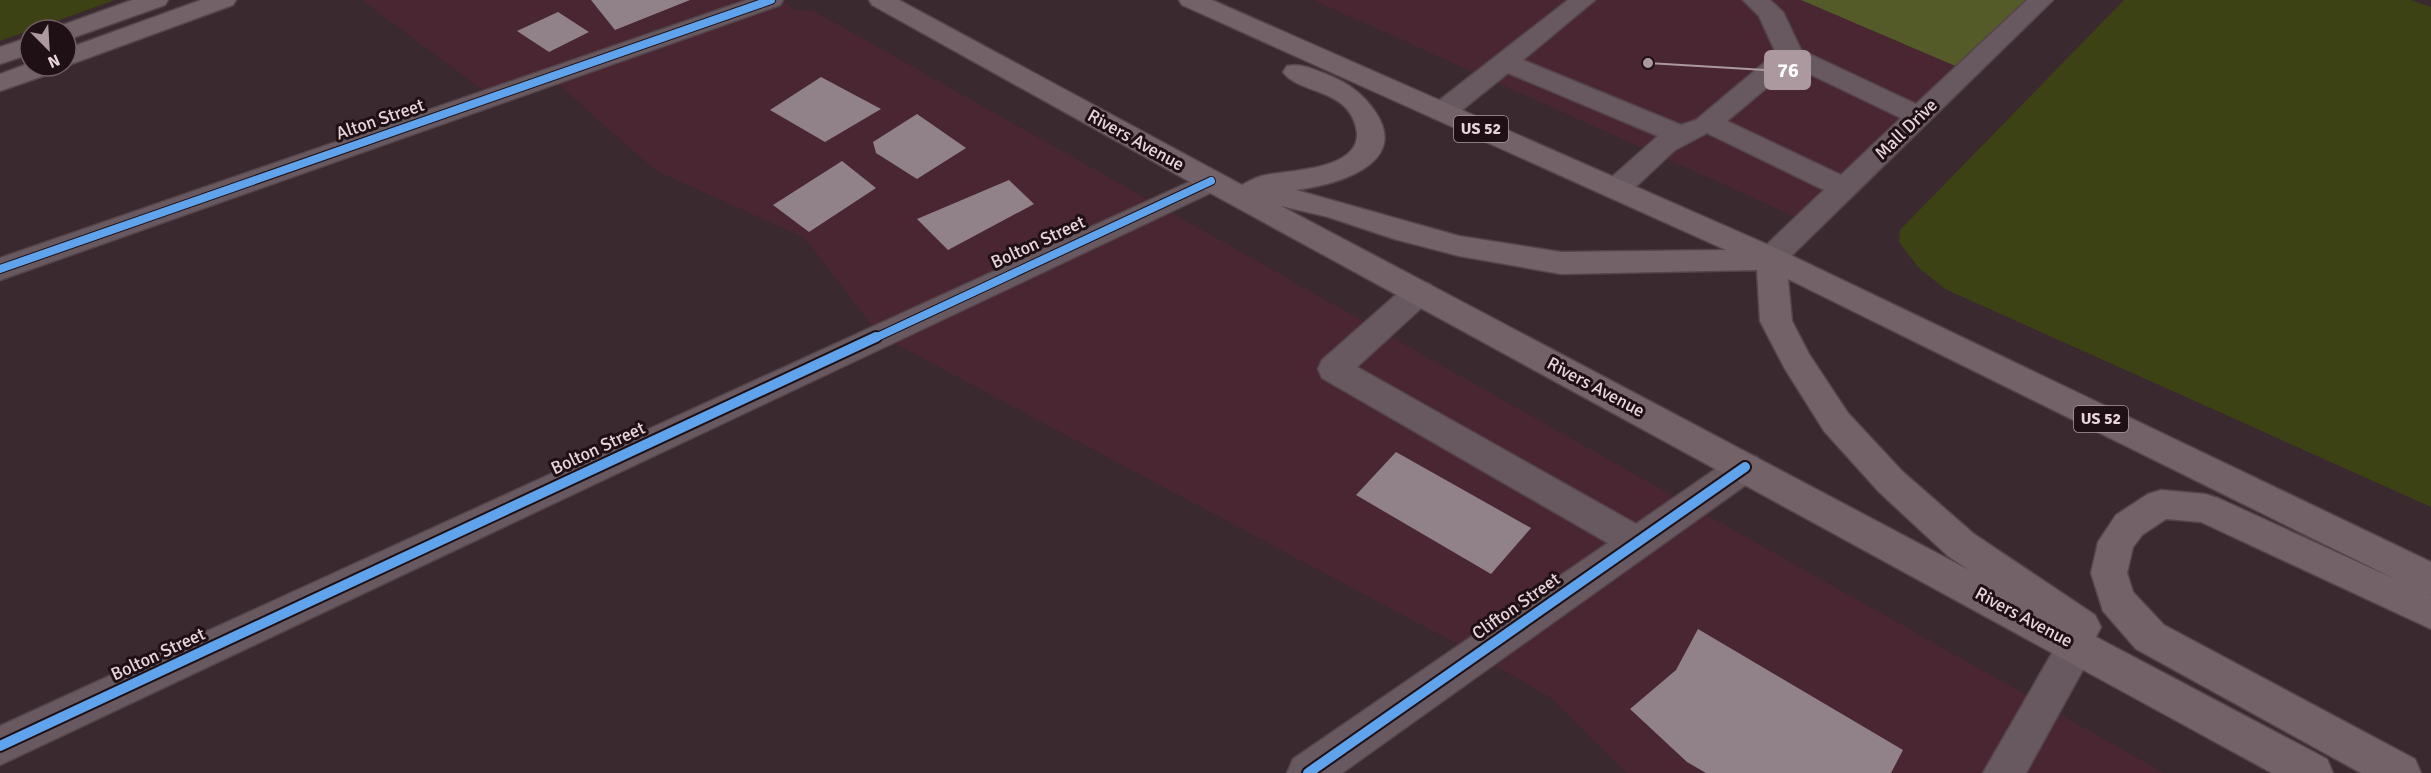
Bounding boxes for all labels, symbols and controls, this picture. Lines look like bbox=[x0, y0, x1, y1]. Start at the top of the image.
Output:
north arrow bbox=[18, 18, 78, 78]
text: N bbox=[45, 49, 63, 72]
callout: 76 bbox=[1765, 51, 1810, 89]
text: 76 bbox=[1777, 58, 1799, 83]
street label: Alton Street bbox=[333, 94, 427, 144]
street label: Mall Drive bbox=[1870, 94, 1942, 164]
street label: Rivers Avenue bbox=[1084, 104, 1188, 176]
road number: US 52 bbox=[1454, 116, 1508, 142]
street label: Bolton Street bbox=[987, 211, 1089, 273]
street label: Rivers Avenue bbox=[1543, 352, 1649, 422]
road number: US 52 bbox=[2074, 406, 2128, 432]
street label: Bolton Street bbox=[547, 417, 649, 479]
street label: Clifton Street bbox=[1468, 568, 1564, 644]
street label: Rivers Avenue bbox=[1971, 582, 2077, 652]
street label: Bolton Street bbox=[107, 623, 209, 685]

